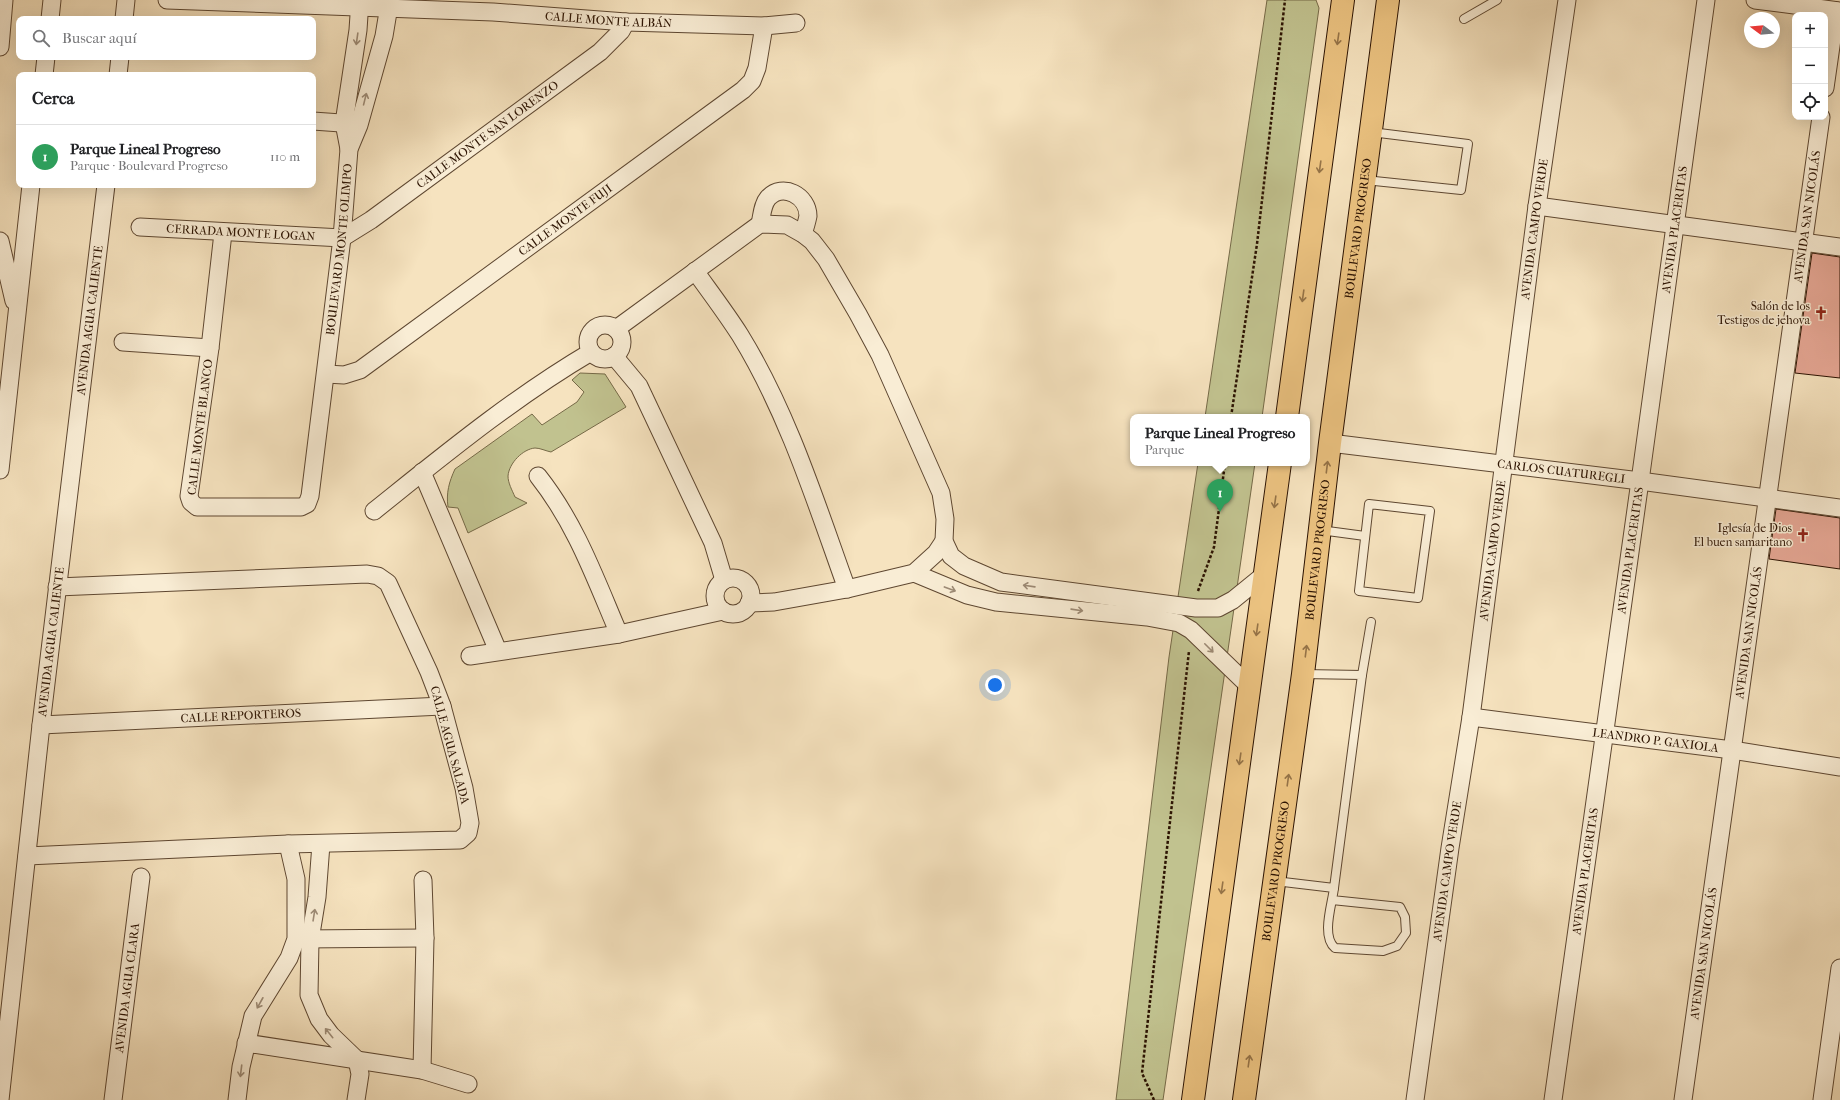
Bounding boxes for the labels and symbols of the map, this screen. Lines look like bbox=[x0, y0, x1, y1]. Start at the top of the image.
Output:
street label: CALLE MONTE ALBÁN bbox=[544, 9, 672, 30]
north arrow bbox=[1744, 12, 1780, 48]
one-way arrow bbox=[352, 32, 360, 45]
one-way arrow bbox=[1334, 32, 1342, 45]
street label: CALLE MONTE SAN LORENZO bbox=[414, 78, 561, 191]
one-way arrow bbox=[362, 93, 370, 106]
street label: AVENIDA SAN NICOLÁS bbox=[1791, 150, 1823, 285]
street label: BOULEVARD PROGRESO bbox=[1342, 157, 1374, 300]
street label: AVENIDA CAMPO VERDE bbox=[1518, 158, 1551, 301]
one-way arrow bbox=[1317, 161, 1324, 174]
street label: BOULEVARD MONTE OLIMPO bbox=[323, 163, 355, 336]
street label: AVENIDA PLACERITAS bbox=[1659, 165, 1690, 295]
street label: CALLE MONTE FUJI bbox=[516, 181, 615, 259]
street label: CERRADA MONTE LOGAN bbox=[166, 221, 316, 244]
street label: AVENIDA AGUA CALIENTE bbox=[74, 245, 106, 397]
one-way arrow bbox=[1299, 289, 1307, 302]
place label: Salón de los Testigos de jehova bbox=[1717, 299, 1811, 327]
church icon: Salón de los Testigos de jehova bbox=[1813, 305, 1829, 321]
street label: CALLE MONTE BLANCO bbox=[185, 358, 215, 496]
street label: CARLOS CUATUREGLI bbox=[1496, 457, 1626, 486]
one-way arrow bbox=[1324, 460, 1331, 473]
pin: 1 bbox=[1207, 479, 1233, 512]
street label: BOULEVARD PROGRESO bbox=[1302, 479, 1333, 621]
street label: AVENIDA CAMPO VERDE bbox=[1476, 479, 1509, 623]
street label: AVENIDA PLACERITAS bbox=[1614, 486, 1646, 616]
one-way arrow bbox=[1271, 495, 1279, 508]
place label: Iglesía de Dios El buen samaritano bbox=[1693, 521, 1793, 549]
church icon: Iglesía de Dios El buen samaritano bbox=[1795, 527, 1811, 543]
street label: AVENIDA AGUA CALIENTE bbox=[35, 566, 67, 718]
street label: AVENIDA SAN NICOLÁS bbox=[1732, 566, 1765, 701]
one-way arrow bbox=[1022, 582, 1035, 590]
one-way arrow bbox=[943, 585, 955, 593]
one-way arrow bbox=[1071, 606, 1084, 613]
one-way arrow bbox=[1253, 623, 1261, 636]
one-way arrow bbox=[1204, 643, 1214, 653]
one-way arrow bbox=[1302, 645, 1309, 658]
your location bbox=[985, 675, 1005, 695]
street label: CALLE AGUA SALADA bbox=[427, 684, 473, 806]
street label: CALLE REPORTEROS bbox=[180, 706, 301, 725]
street label: LEANDRO P. GAXIOLA bbox=[1592, 725, 1720, 755]
one-way arrow bbox=[1236, 752, 1244, 765]
one-way arrow bbox=[1284, 774, 1292, 787]
street label: BOULEVARD PROGRESO bbox=[1259, 800, 1292, 942]
street label: AVENIDA CAMPO VERDE bbox=[1430, 800, 1464, 943]
street label: AVENIDA PLACERITAS bbox=[1569, 807, 1601, 937]
one-way arrow bbox=[1218, 881, 1226, 894]
street label: AVENIDA SAN NICOLÁS bbox=[1687, 886, 1720, 1021]
one-way arrow bbox=[310, 908, 318, 921]
street label: AVENIDA AGUA CLARA bbox=[112, 922, 142, 1055]
one-way arrow bbox=[256, 997, 264, 1009]
one-way arrow bbox=[325, 1027, 334, 1038]
one-way arrow bbox=[1245, 1055, 1253, 1068]
one-way arrow bbox=[237, 1065, 245, 1078]

